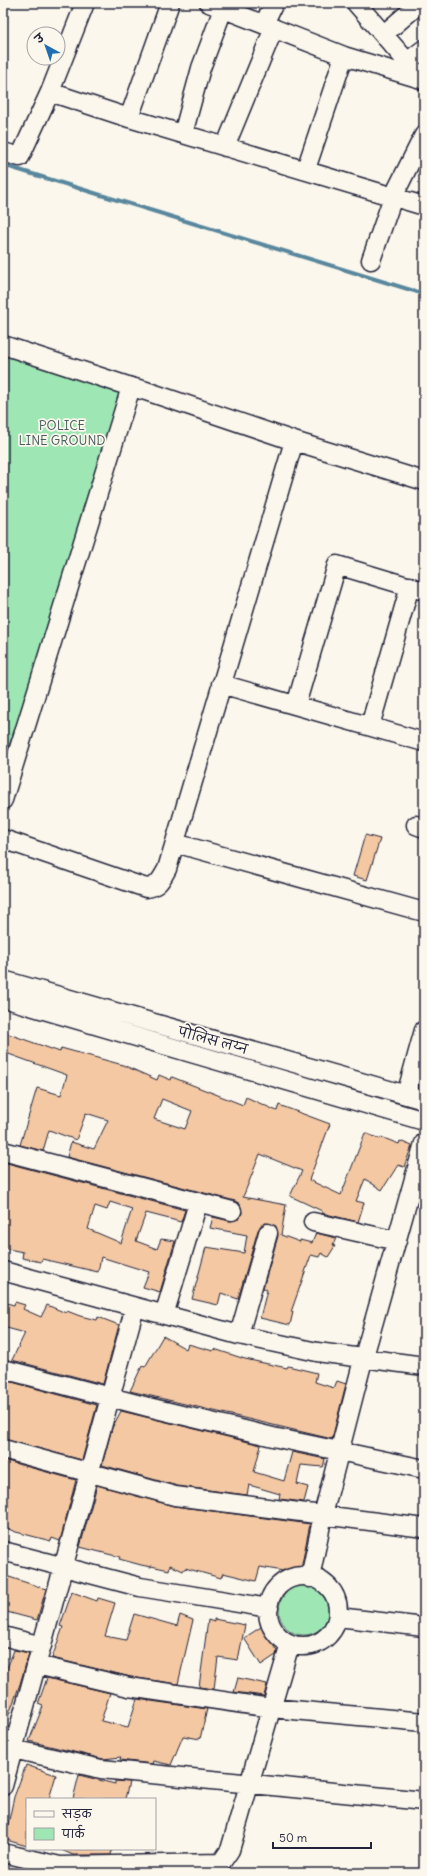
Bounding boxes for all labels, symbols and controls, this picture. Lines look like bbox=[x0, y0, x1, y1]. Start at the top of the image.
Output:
north arrow bbox=[26, 26, 66, 66]
text: उ bbox=[31, 30, 48, 47]
park label: POLICE LINE GROUND bbox=[18, 417, 106, 449]
street label: पोलिस लय्न bbox=[175, 1021, 251, 1058]
legend bbox=[26, 1798, 156, 1850]
text: सड़क bbox=[61, 1806, 93, 1822]
text: पार्क bbox=[61, 1824, 86, 1841]
scale bar bbox=[273, 1824, 371, 1850]
text: 50 m bbox=[279, 1830, 308, 1845]

